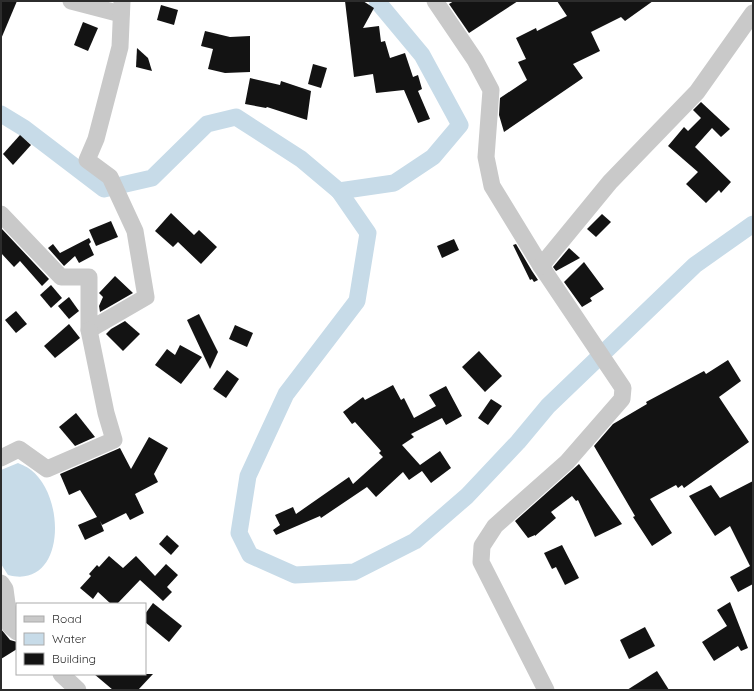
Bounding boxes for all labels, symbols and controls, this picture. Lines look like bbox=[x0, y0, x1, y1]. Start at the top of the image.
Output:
legend bbox=[16, 603, 146, 675]
text: Road bbox=[52, 611, 82, 626]
text: Water bbox=[52, 631, 87, 646]
text: Building bbox=[52, 651, 96, 666]

